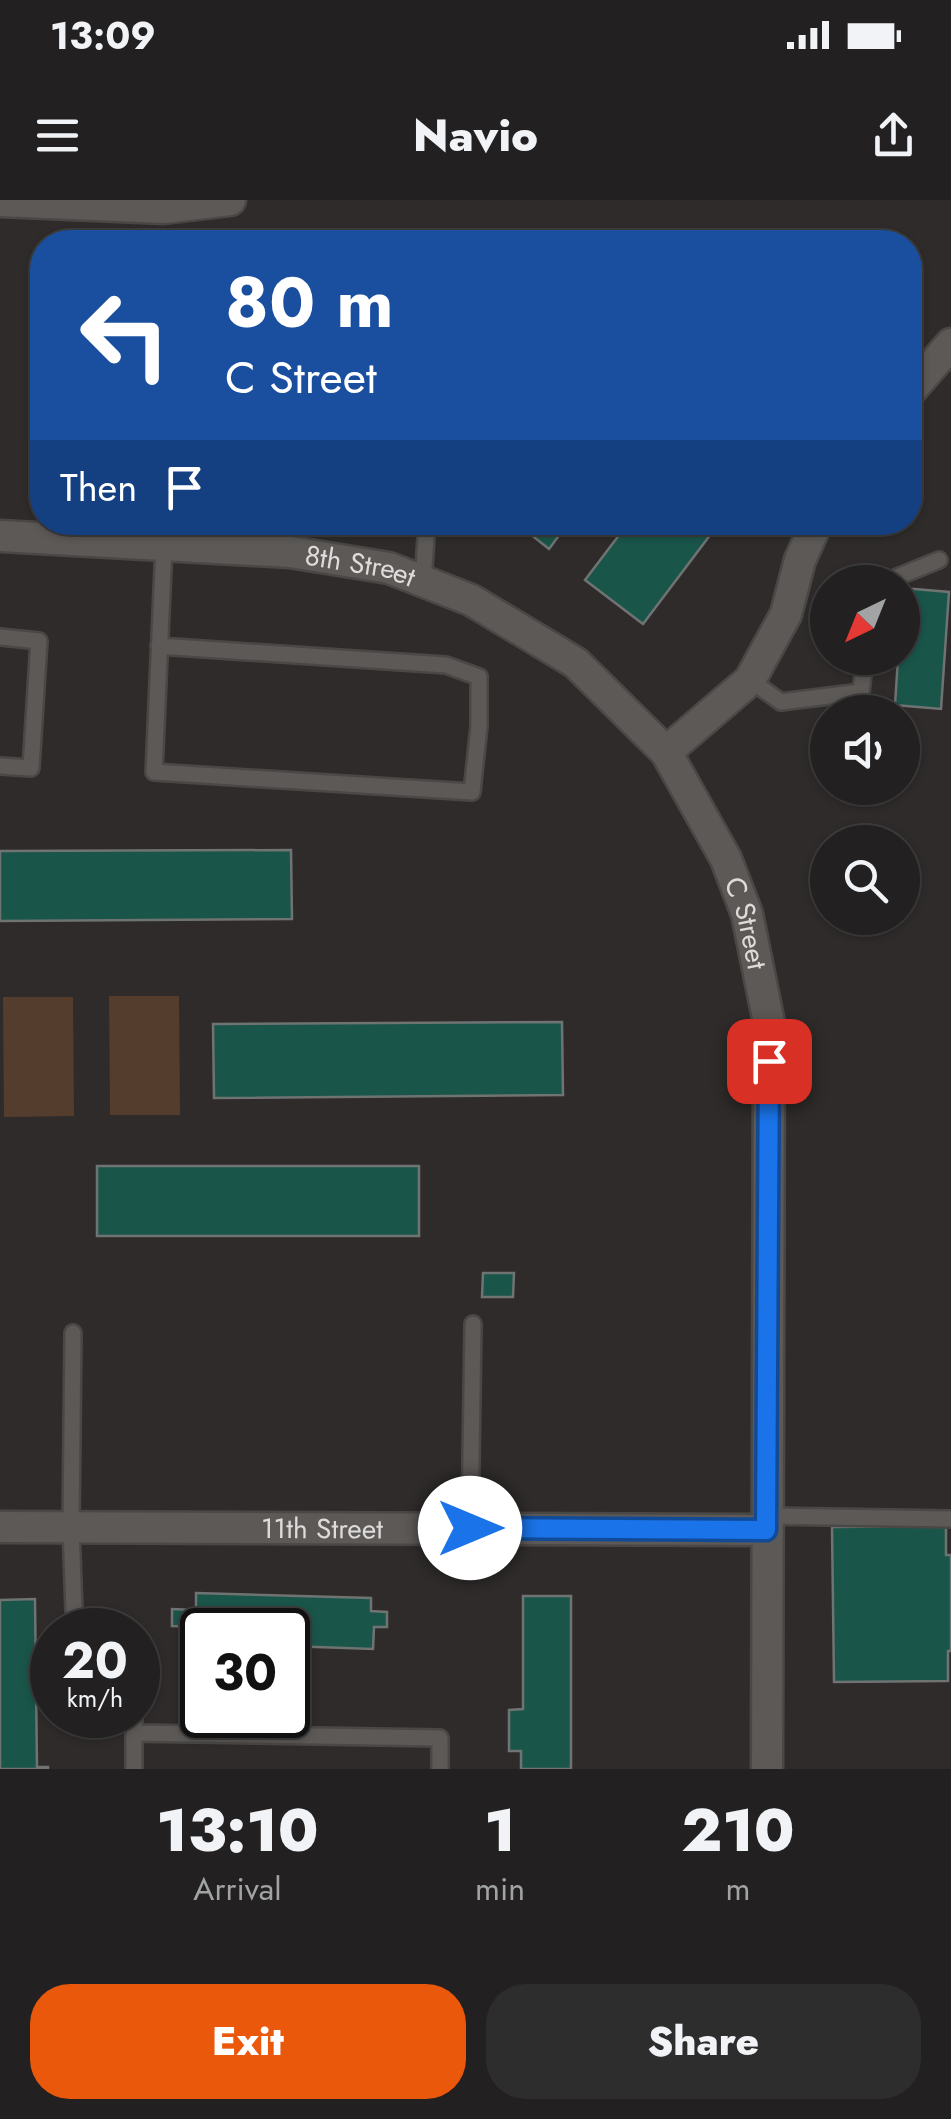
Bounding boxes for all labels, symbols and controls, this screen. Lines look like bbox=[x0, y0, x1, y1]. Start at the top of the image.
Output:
text: 13:09 bbox=[50, 8, 156, 63]
text: Navio bbox=[413, 103, 538, 168]
icon: menu bbox=[30, 108, 85, 163]
icon: share bbox=[866, 108, 921, 163]
text: 80 m bbox=[225, 252, 394, 353]
icon: left bbox=[60, 270, 190, 400]
text: C Street bbox=[225, 345, 377, 410]
text: Then bbox=[60, 460, 137, 515]
icon: arrive bbox=[157, 460, 212, 515]
street label: 8th Street bbox=[302, 535, 422, 598]
north arrow bbox=[810, 565, 920, 675]
map controls bbox=[810, 565, 920, 935]
button: sound bbox=[810, 695, 920, 805]
button: search bbox=[810, 825, 920, 935]
street label: C Street bbox=[714, 871, 778, 973]
pin bbox=[727, 1019, 812, 1104]
icon: arrive bbox=[742, 1034, 797, 1089]
position arrow bbox=[418, 1476, 522, 1580]
street label: 11th Street bbox=[261, 1508, 383, 1549]
speed limit sign: 30 bbox=[180, 1608, 310, 1738]
text: 20 bbox=[62, 1624, 128, 1697]
text: km/h bbox=[67, 1680, 123, 1716]
text: 13:10 bbox=[156, 1787, 319, 1874]
text: 1 bbox=[484, 1787, 516, 1874]
text: 210 bbox=[681, 1787, 795, 1874]
text: Arrival bbox=[193, 1866, 282, 1912]
text: min bbox=[475, 1866, 525, 1912]
text: m bbox=[726, 1866, 751, 1912]
button: Exit bbox=[30, 1984, 466, 2099]
button: Share bbox=[486, 1984, 921, 2099]

